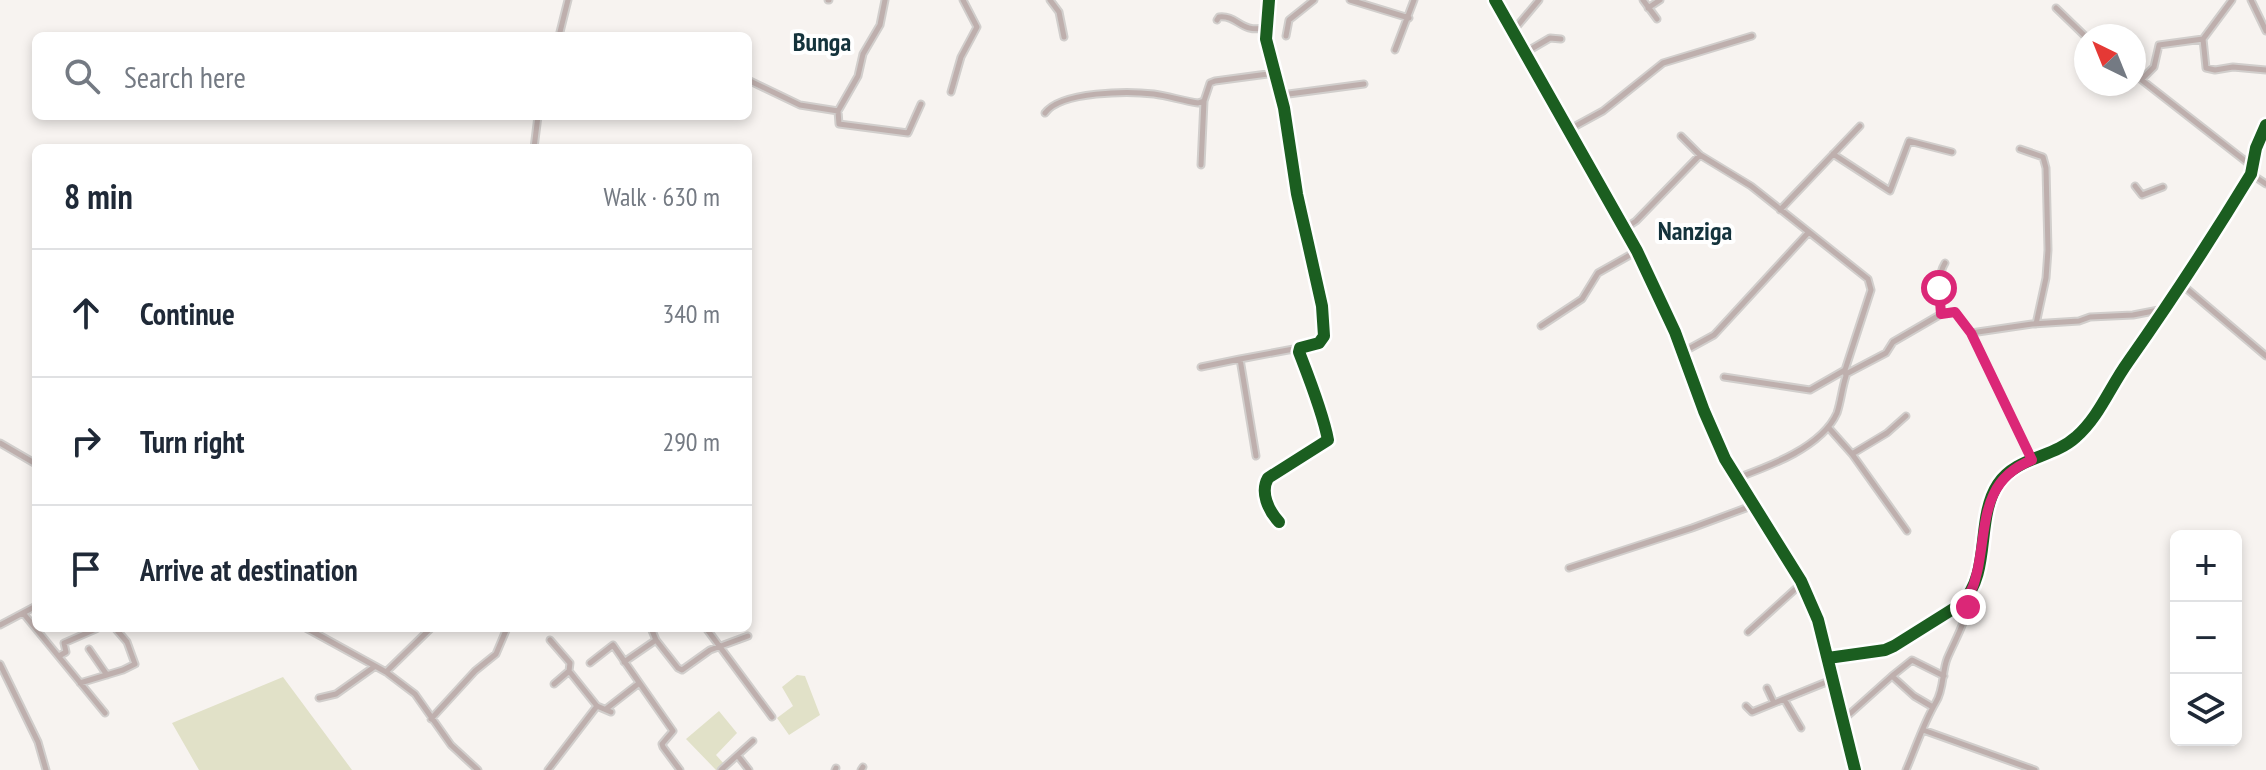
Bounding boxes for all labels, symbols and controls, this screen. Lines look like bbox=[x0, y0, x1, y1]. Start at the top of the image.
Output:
north arrow bbox=[2074, 24, 2146, 96]
district label: Bunga bbox=[793, 25, 851, 58]
search box bbox=[32, 32, 752, 120]
icon: search bbox=[60, 54, 104, 98]
text: Search here bbox=[124, 57, 246, 96]
text: 8 min bbox=[64, 174, 133, 218]
text: Walk · 630 m bbox=[603, 180, 720, 213]
district label: Nanziga bbox=[1658, 214, 1732, 247]
route start bbox=[1921, 270, 1957, 306]
icon: ahead bbox=[64, 291, 108, 335]
text: Continue bbox=[140, 294, 235, 333]
text: 340 m bbox=[662, 297, 720, 330]
icon: right bbox=[64, 419, 108, 463]
text: Turn right bbox=[140, 422, 244, 461]
text: 290 m bbox=[662, 425, 720, 458]
map controls bbox=[2170, 530, 2242, 746]
button: + bbox=[2170, 530, 2242, 602]
icon: arrive bbox=[64, 547, 108, 591]
text: Arrive at destination bbox=[140, 550, 358, 589]
route end bbox=[1950, 589, 1986, 625]
button: − bbox=[2170, 602, 2242, 674]
button: layers bbox=[2170, 674, 2242, 746]

